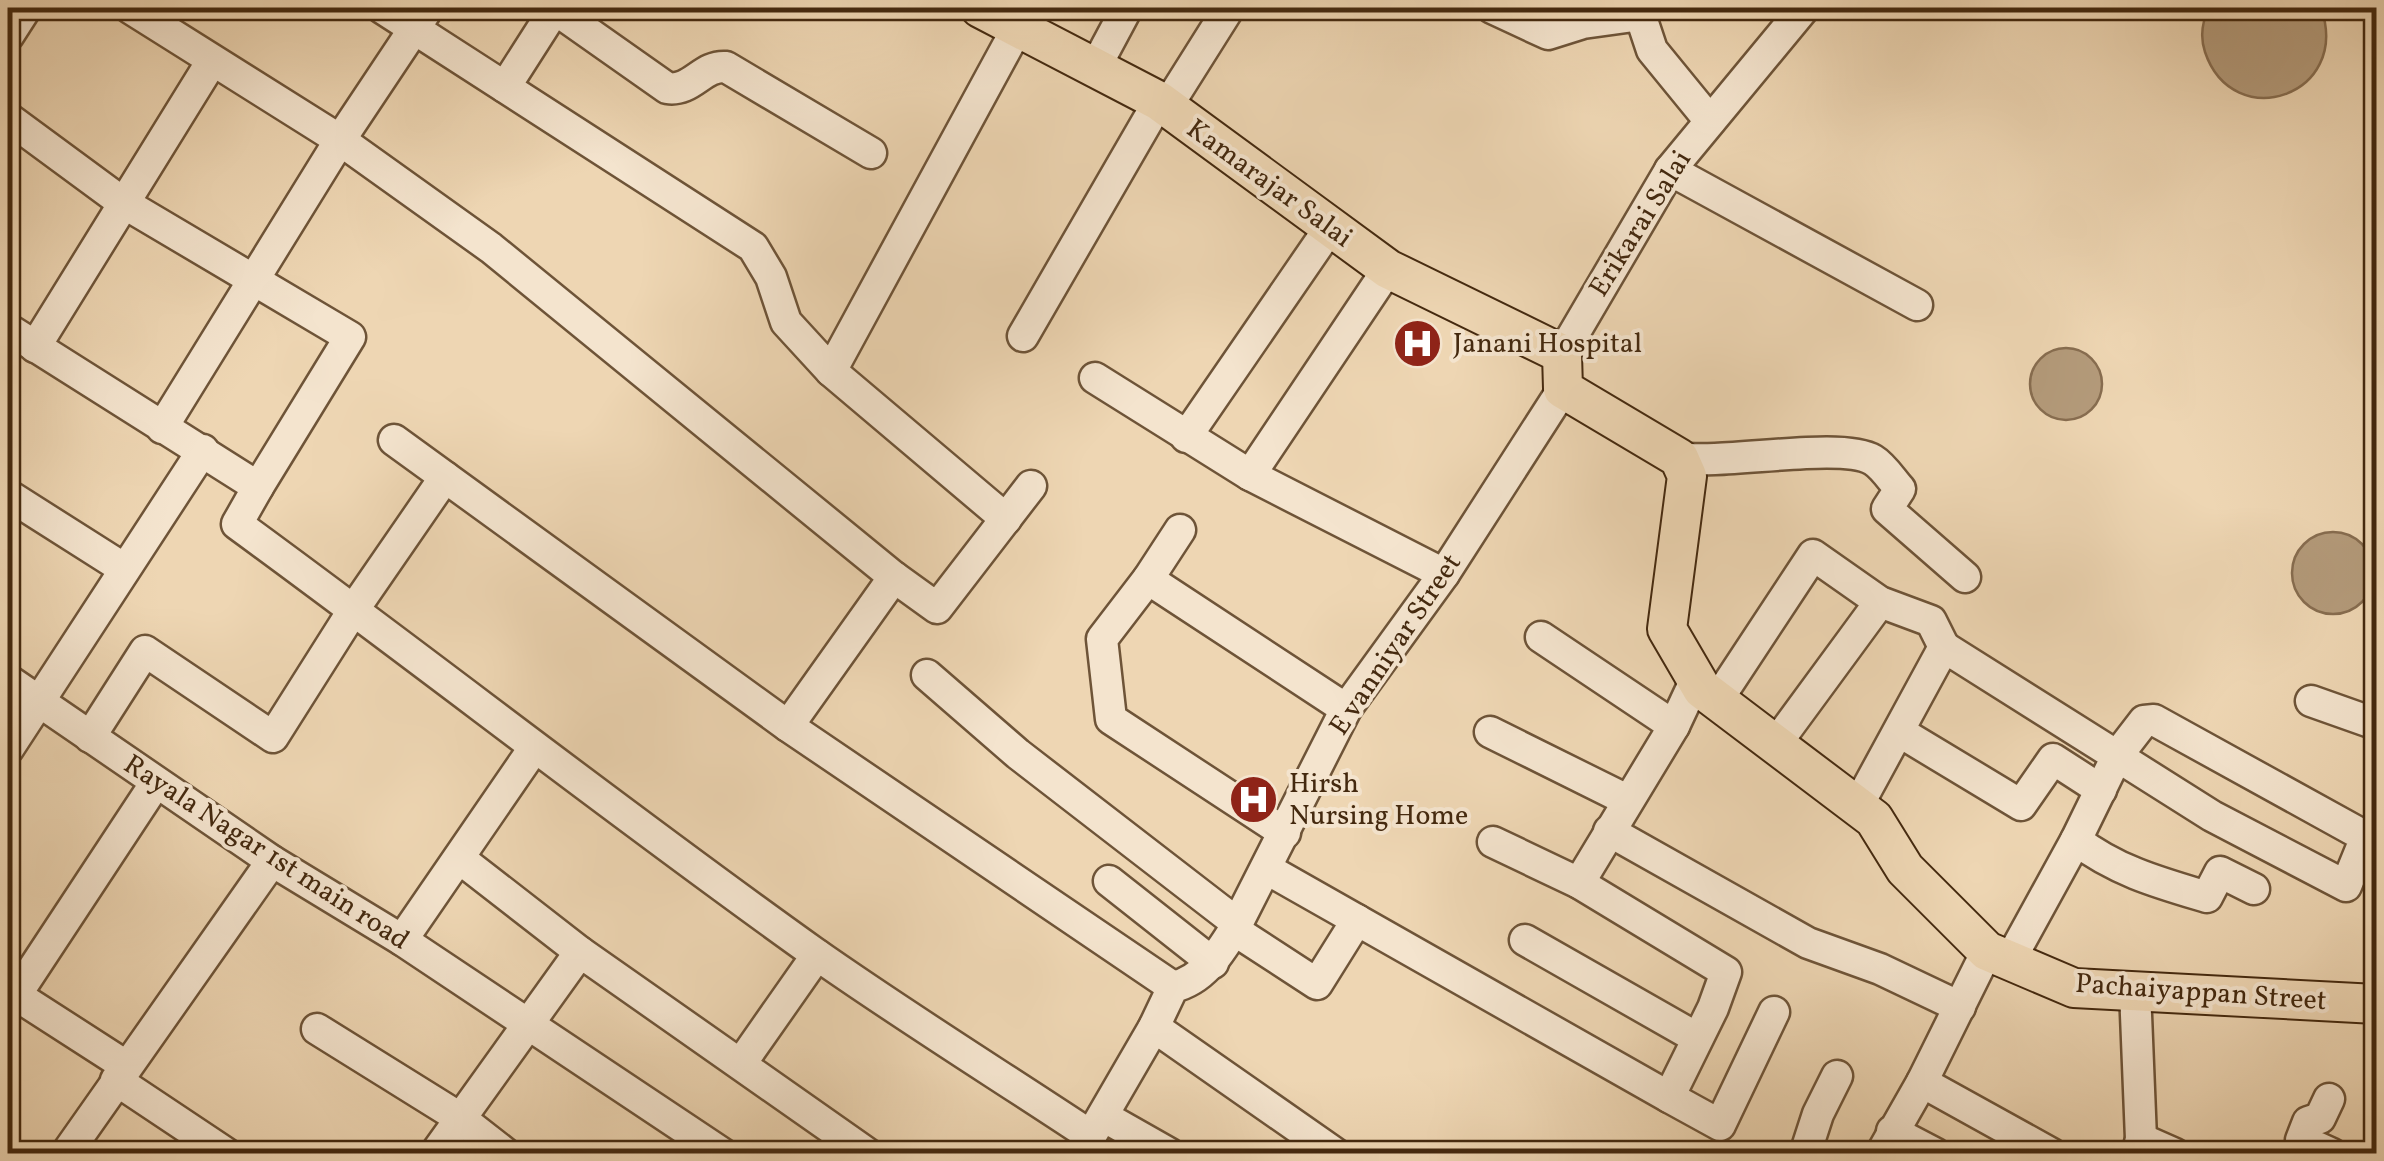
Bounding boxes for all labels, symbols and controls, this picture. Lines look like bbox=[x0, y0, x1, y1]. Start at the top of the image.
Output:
street label: Kamarajar Salai bbox=[1178, 110, 1360, 258]
street label: Erikarai Salai bbox=[1580, 143, 1702, 305]
hospital icon: Janani Hospital bbox=[1392, 318, 1444, 370]
place label: Janani Hospital bbox=[1453, 325, 1642, 364]
street label: E vanniyar Street bbox=[1321, 546, 1471, 744]
street label: Rayala Nagar 1st main road bbox=[115, 746, 417, 960]
place label: Hirsh Nursing Home bbox=[1289, 765, 1468, 836]
hospital icon: Hirsh Nursing Home bbox=[1228, 774, 1280, 826]
street label: Pachaiyappan Street bbox=[2074, 965, 2328, 1021]

